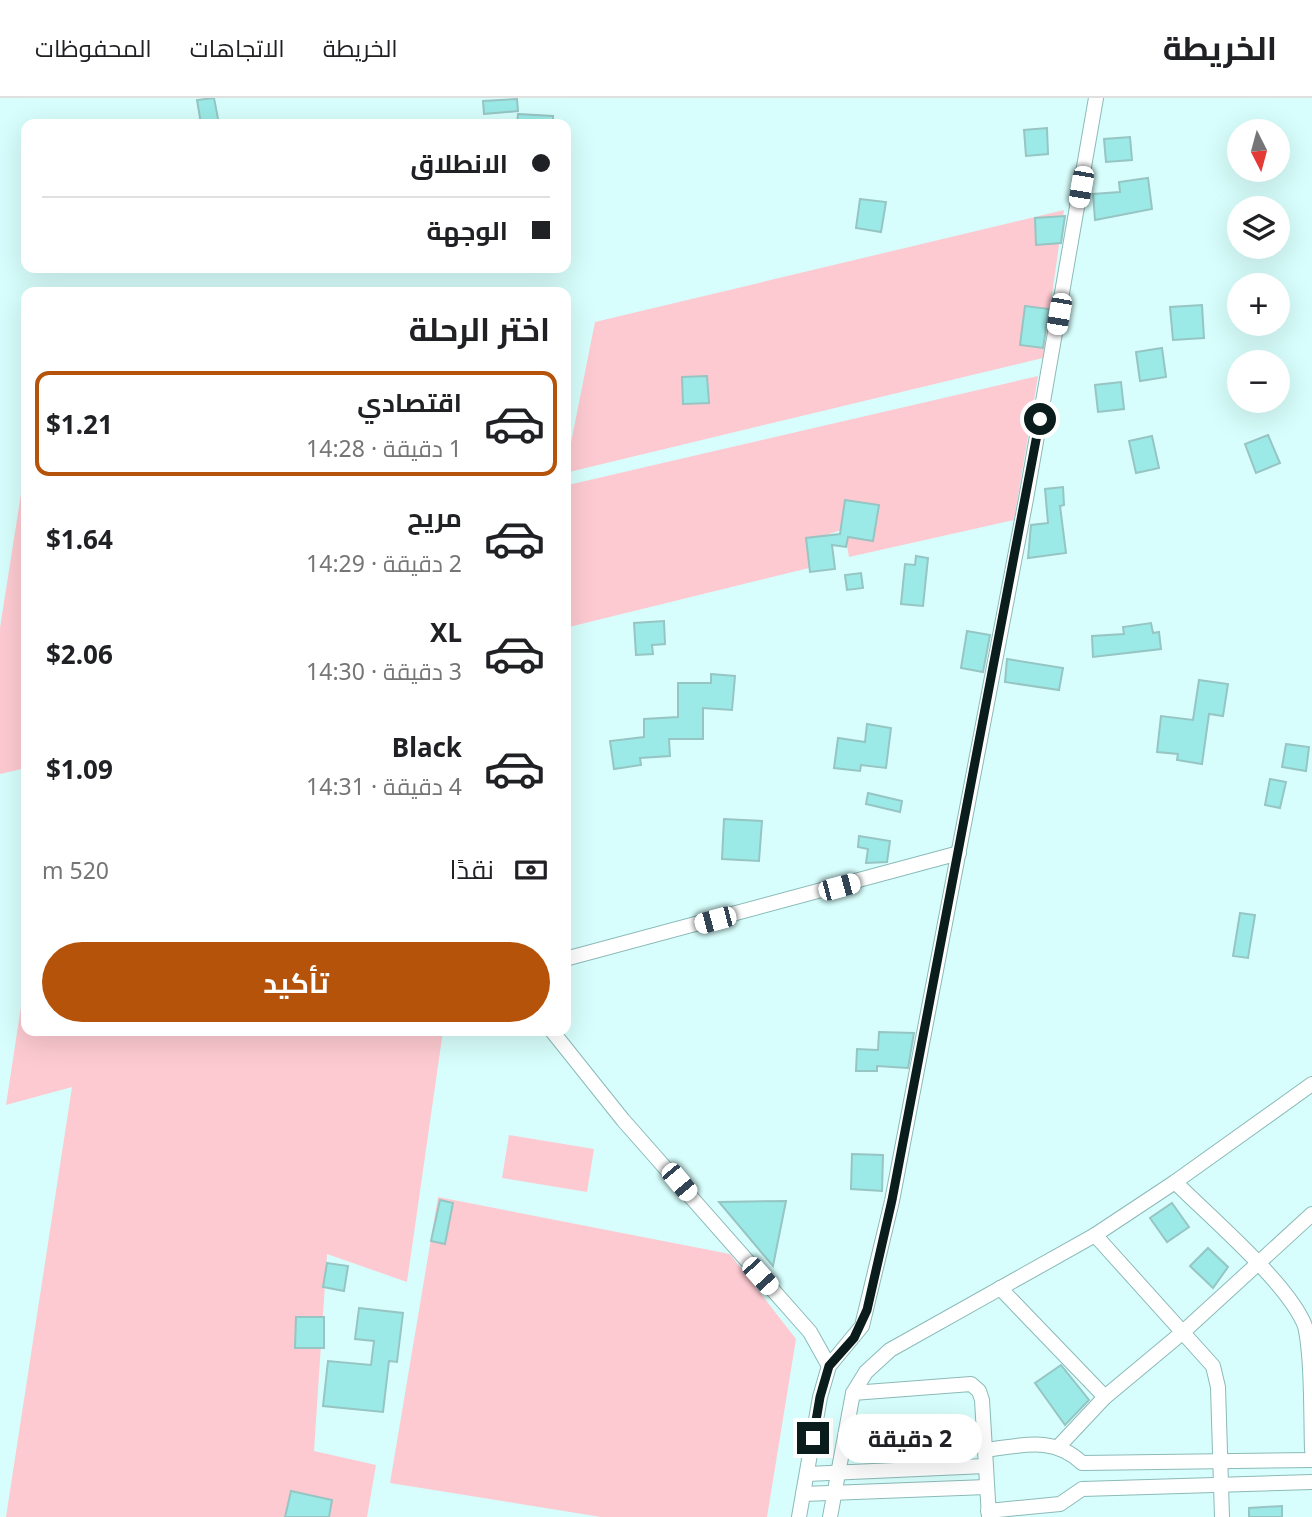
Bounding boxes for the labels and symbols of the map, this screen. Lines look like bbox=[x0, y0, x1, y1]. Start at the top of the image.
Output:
north arrow bbox=[1227, 119, 1290, 182]
car bbox=[1068, 164, 1095, 210]
car bbox=[1046, 291, 1073, 337]
route start bbox=[1024, 403, 1056, 435]
car bbox=[816, 871, 863, 903]
car bbox=[692, 904, 739, 936]
car bbox=[658, 1159, 701, 1205]
car bbox=[739, 1253, 782, 1299]
callout: 2 دقيقة bbox=[838, 1414, 981, 1462]
route end bbox=[797, 1422, 829, 1454]

